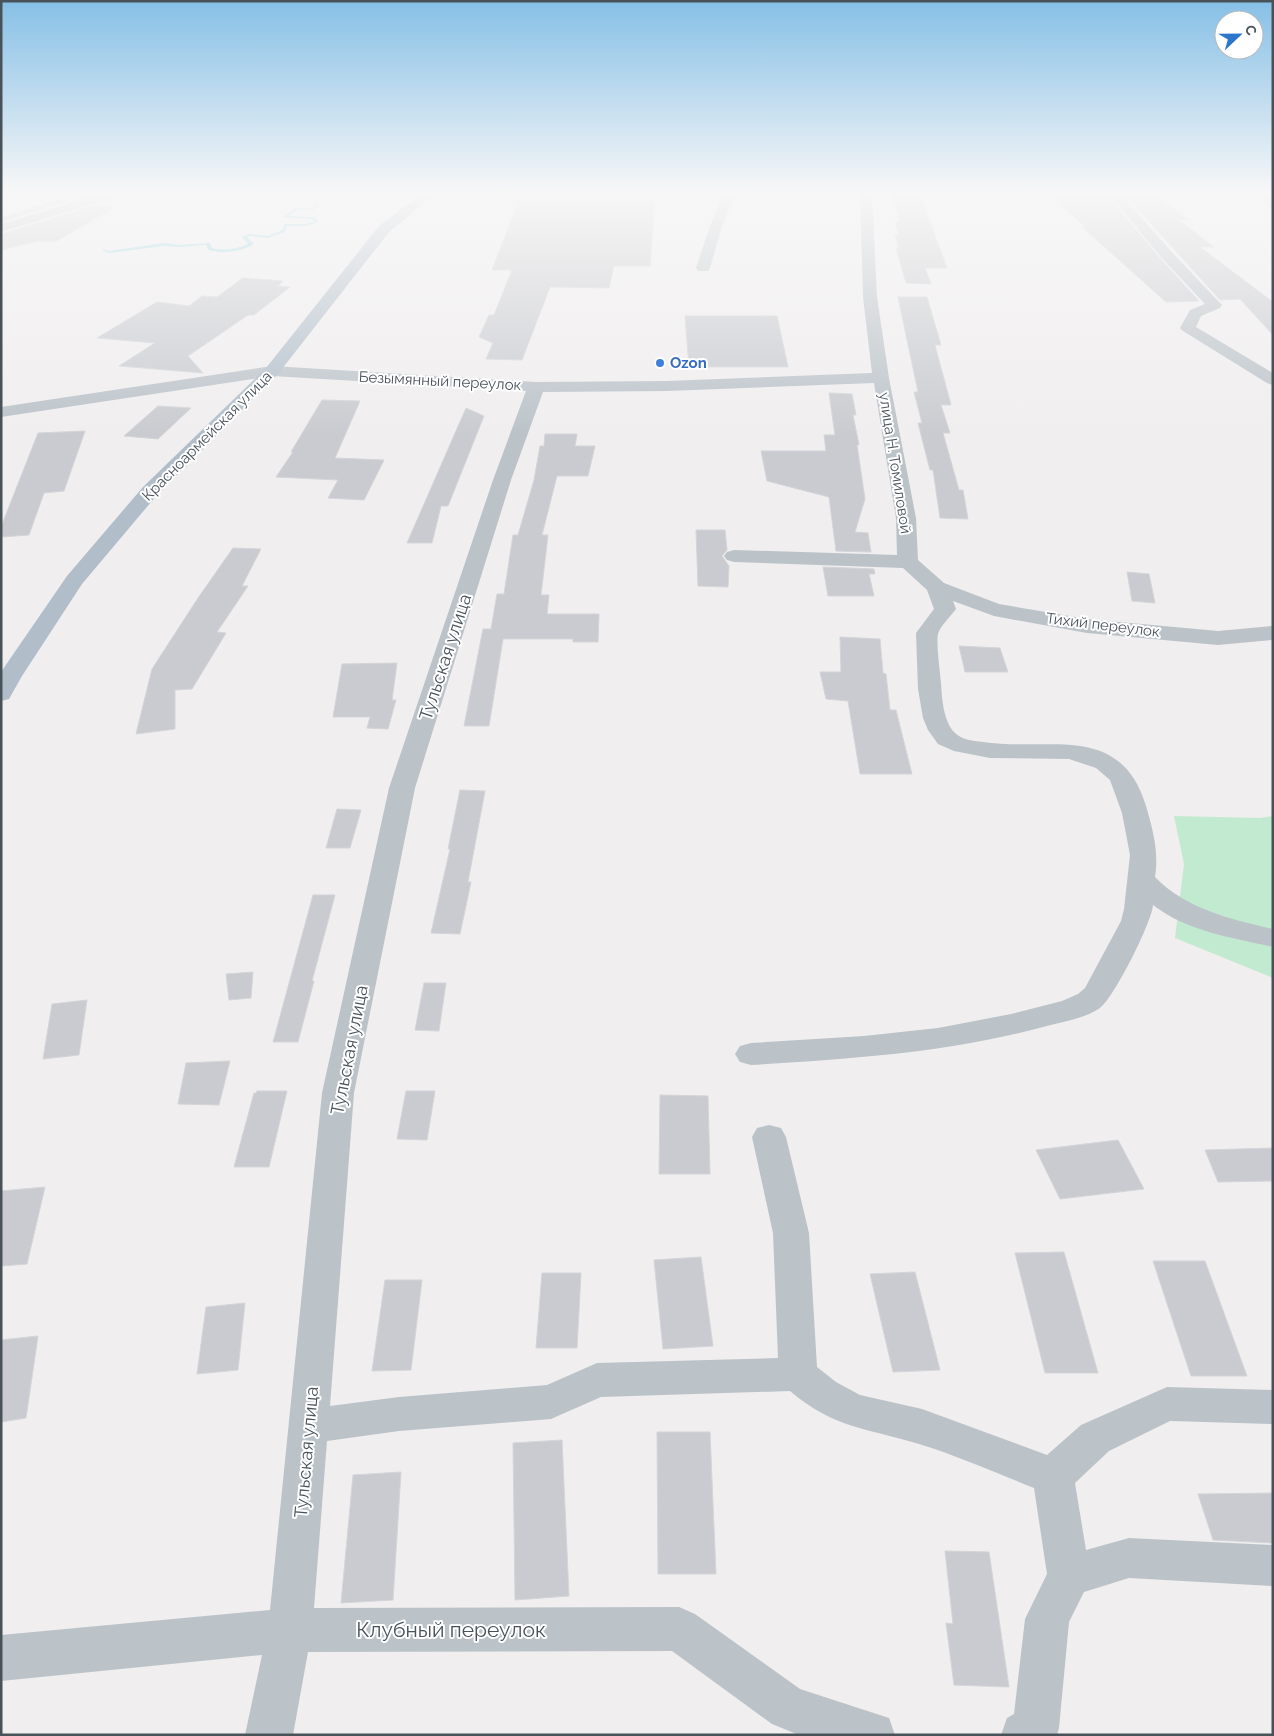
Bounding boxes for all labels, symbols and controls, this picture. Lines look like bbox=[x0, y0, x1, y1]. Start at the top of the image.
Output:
north arrow bbox=[1214, 10, 1264, 60]
text: С bbox=[1242, 23, 1260, 38]
place label: Ozon bbox=[670, 354, 707, 372]
marker: Ozon bbox=[654, 357, 666, 369]
street label: Красноармейская улица bbox=[138, 367, 276, 505]
street label: Безымянный переулок bbox=[358, 368, 522, 394]
street label: улица Н. Томиловой bbox=[875, 391, 915, 535]
street label: Тульская улица bbox=[415, 591, 475, 723]
street label: Тихий переулок bbox=[1045, 609, 1161, 641]
street label: Тульская улица bbox=[326, 983, 372, 1117]
street label: Тульская улица bbox=[290, 1385, 322, 1519]
street label: Клубный переулок bbox=[356, 1617, 546, 1642]

